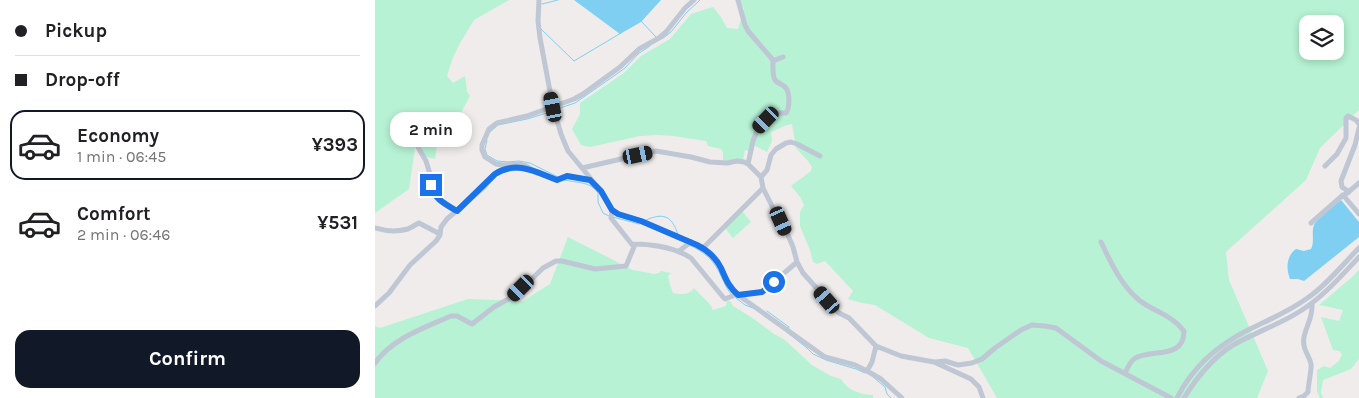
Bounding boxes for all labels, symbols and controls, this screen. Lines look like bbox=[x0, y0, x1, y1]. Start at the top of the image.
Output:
map controls bbox=[1299, 15, 1344, 60]
button: layers bbox=[1299, 15, 1344, 60]
text: Pickup bbox=[45, 20, 107, 42]
text: Drop-off bbox=[45, 69, 120, 91]
car bbox=[542, 91, 563, 123]
car bbox=[750, 104, 781, 136]
callout: 2 min bbox=[390, 112, 472, 148]
text: 2 min bbox=[409, 120, 453, 139]
icon: car bbox=[17, 123, 62, 168]
text: Economy bbox=[77, 125, 159, 147]
text: ¥393 bbox=[312, 134, 358, 156]
car bbox=[621, 145, 654, 165]
text: 1 min · 06:45 bbox=[77, 147, 166, 166]
route end bbox=[420, 174, 442, 196]
icon: car bbox=[17, 201, 62, 246]
text: Comfort bbox=[77, 203, 151, 225]
car bbox=[768, 204, 793, 238]
text: ¥531 bbox=[317, 212, 358, 234]
text: 2 min · 06:46 bbox=[77, 225, 170, 244]
route start bbox=[763, 271, 785, 293]
car bbox=[505, 272, 536, 304]
car bbox=[811, 284, 842, 316]
button: Confirm bbox=[15, 330, 360, 388]

